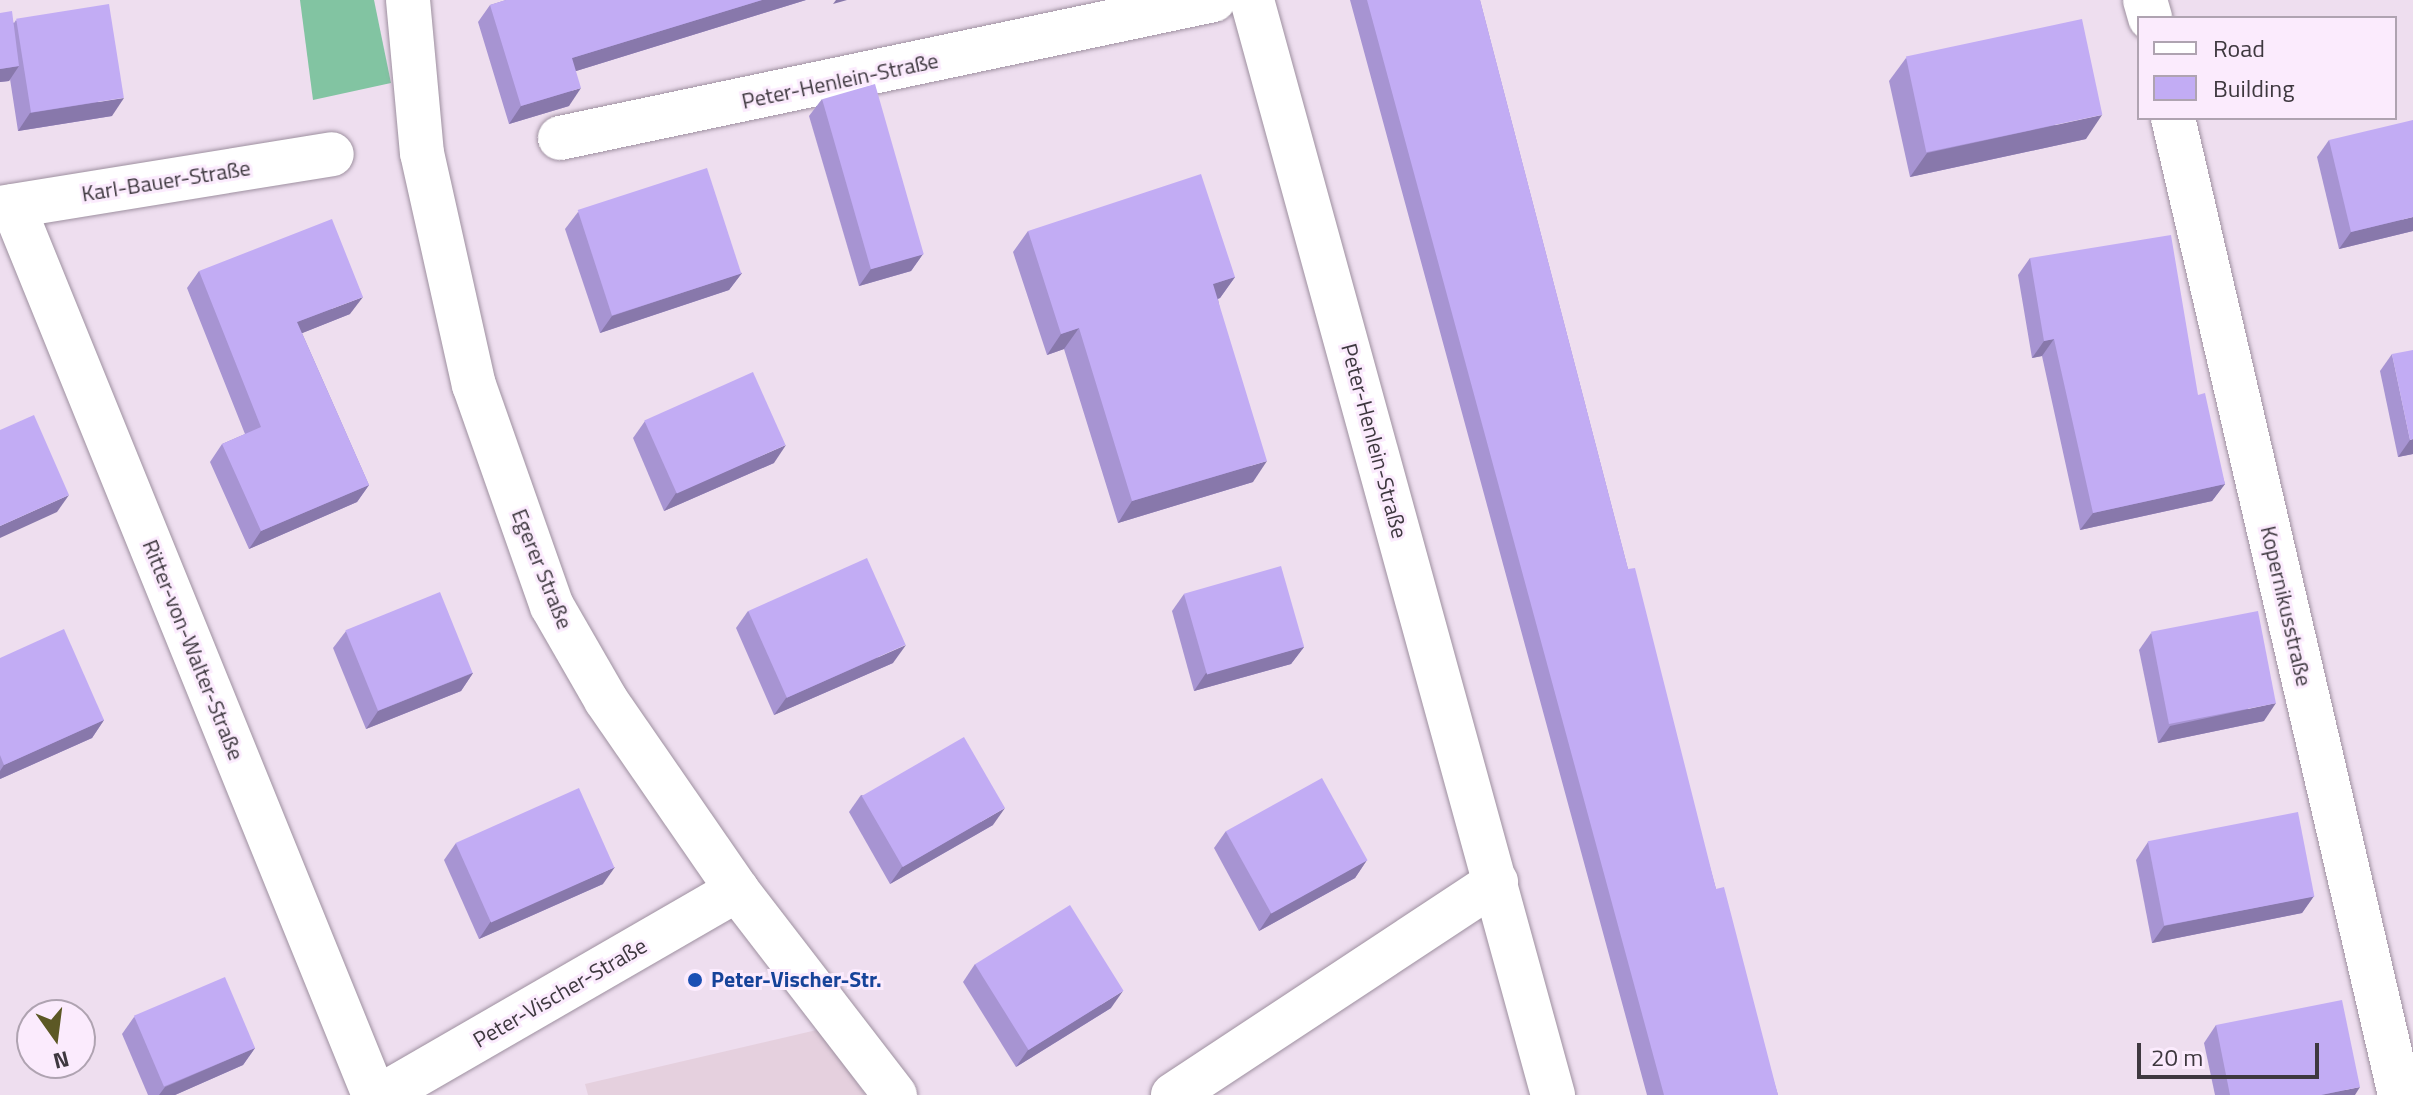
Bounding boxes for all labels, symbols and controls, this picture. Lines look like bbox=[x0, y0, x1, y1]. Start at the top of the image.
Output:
legend bbox=[2137, 16, 2397, 120]
text: Road bbox=[2213, 30, 2265, 66]
street label: Peter-Henlein-Straße bbox=[739, 47, 941, 115]
text: Building bbox=[2213, 70, 2295, 106]
street label: Karl-Bauer-Straße bbox=[80, 155, 252, 207]
street label: Peter-Henlein-Straße bbox=[1335, 341, 1413, 541]
street label: Egerer Straße bbox=[506, 505, 578, 633]
street label: Kopernikusstraße bbox=[2255, 523, 2317, 689]
street label: Ritter-von-Walter-Straße bbox=[137, 536, 249, 764]
street label: Peter-Vischer-Straße bbox=[468, 933, 652, 1053]
place label: Peter-Vischer-Str. bbox=[711, 967, 882, 993]
marker: Peter-Vischer-Str. bbox=[686, 971, 704, 989]
north arrow bbox=[16, 999, 96, 1079]
scale bar bbox=[2141, 1027, 2323, 1077]
text: 20 m bbox=[2151, 1039, 2203, 1075]
text: N bbox=[50, 1042, 73, 1079]

